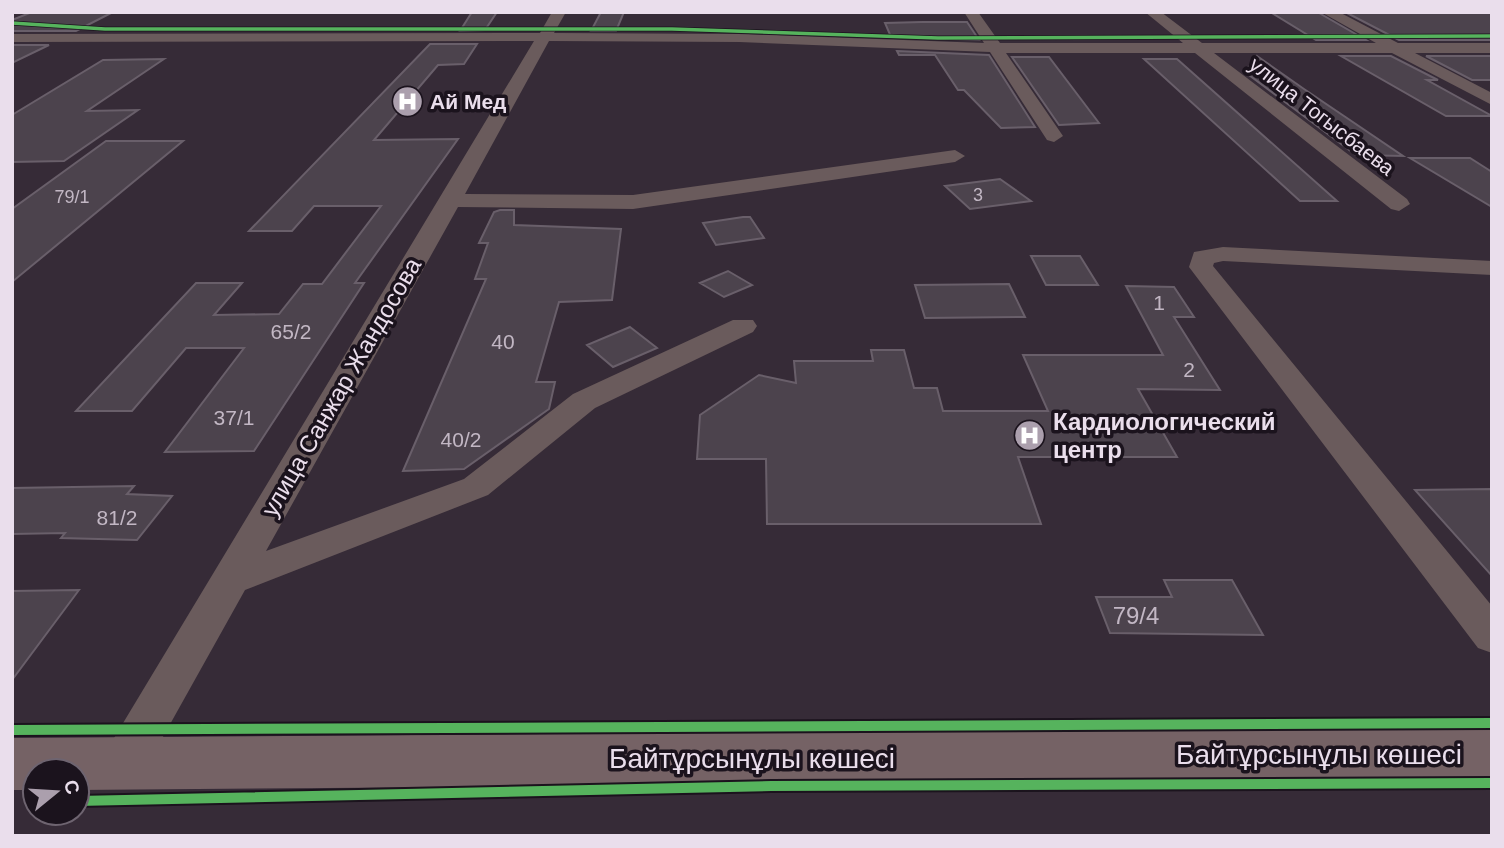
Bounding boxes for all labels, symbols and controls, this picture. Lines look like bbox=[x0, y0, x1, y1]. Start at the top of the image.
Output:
street label: улица Тогысбаева bbox=[1245, 52, 1399, 180]
hospital icon: Ай Мед bbox=[390, 84, 424, 118]
place label: Ай Мед bbox=[430, 90, 506, 113]
house number: 3 bbox=[973, 185, 983, 205]
house number: 79/1 bbox=[54, 187, 90, 207]
street label: улица Санжар Жандосова bbox=[256, 252, 427, 521]
house number: 1 bbox=[1153, 291, 1165, 314]
house number: 65/2 bbox=[271, 320, 311, 343]
house number: 40 bbox=[491, 330, 515, 353]
house number: 2 bbox=[1183, 358, 1195, 381]
house number: 37/1 bbox=[214, 406, 254, 429]
place label: Кардиологический центр bbox=[1053, 408, 1276, 463]
hospital icon: Кардиологический центр bbox=[1013, 418, 1047, 452]
house number: 40/2 bbox=[441, 428, 481, 451]
house number: 81/2 bbox=[97, 506, 137, 529]
house number: 79/4 bbox=[1113, 602, 1159, 629]
street label: Байтұрсынұлы көшесі bbox=[1176, 739, 1462, 770]
street label: Байтұрсынұлы көшесі bbox=[609, 743, 895, 774]
north arrow bbox=[21, 757, 91, 827]
text: С bbox=[60, 777, 84, 797]

